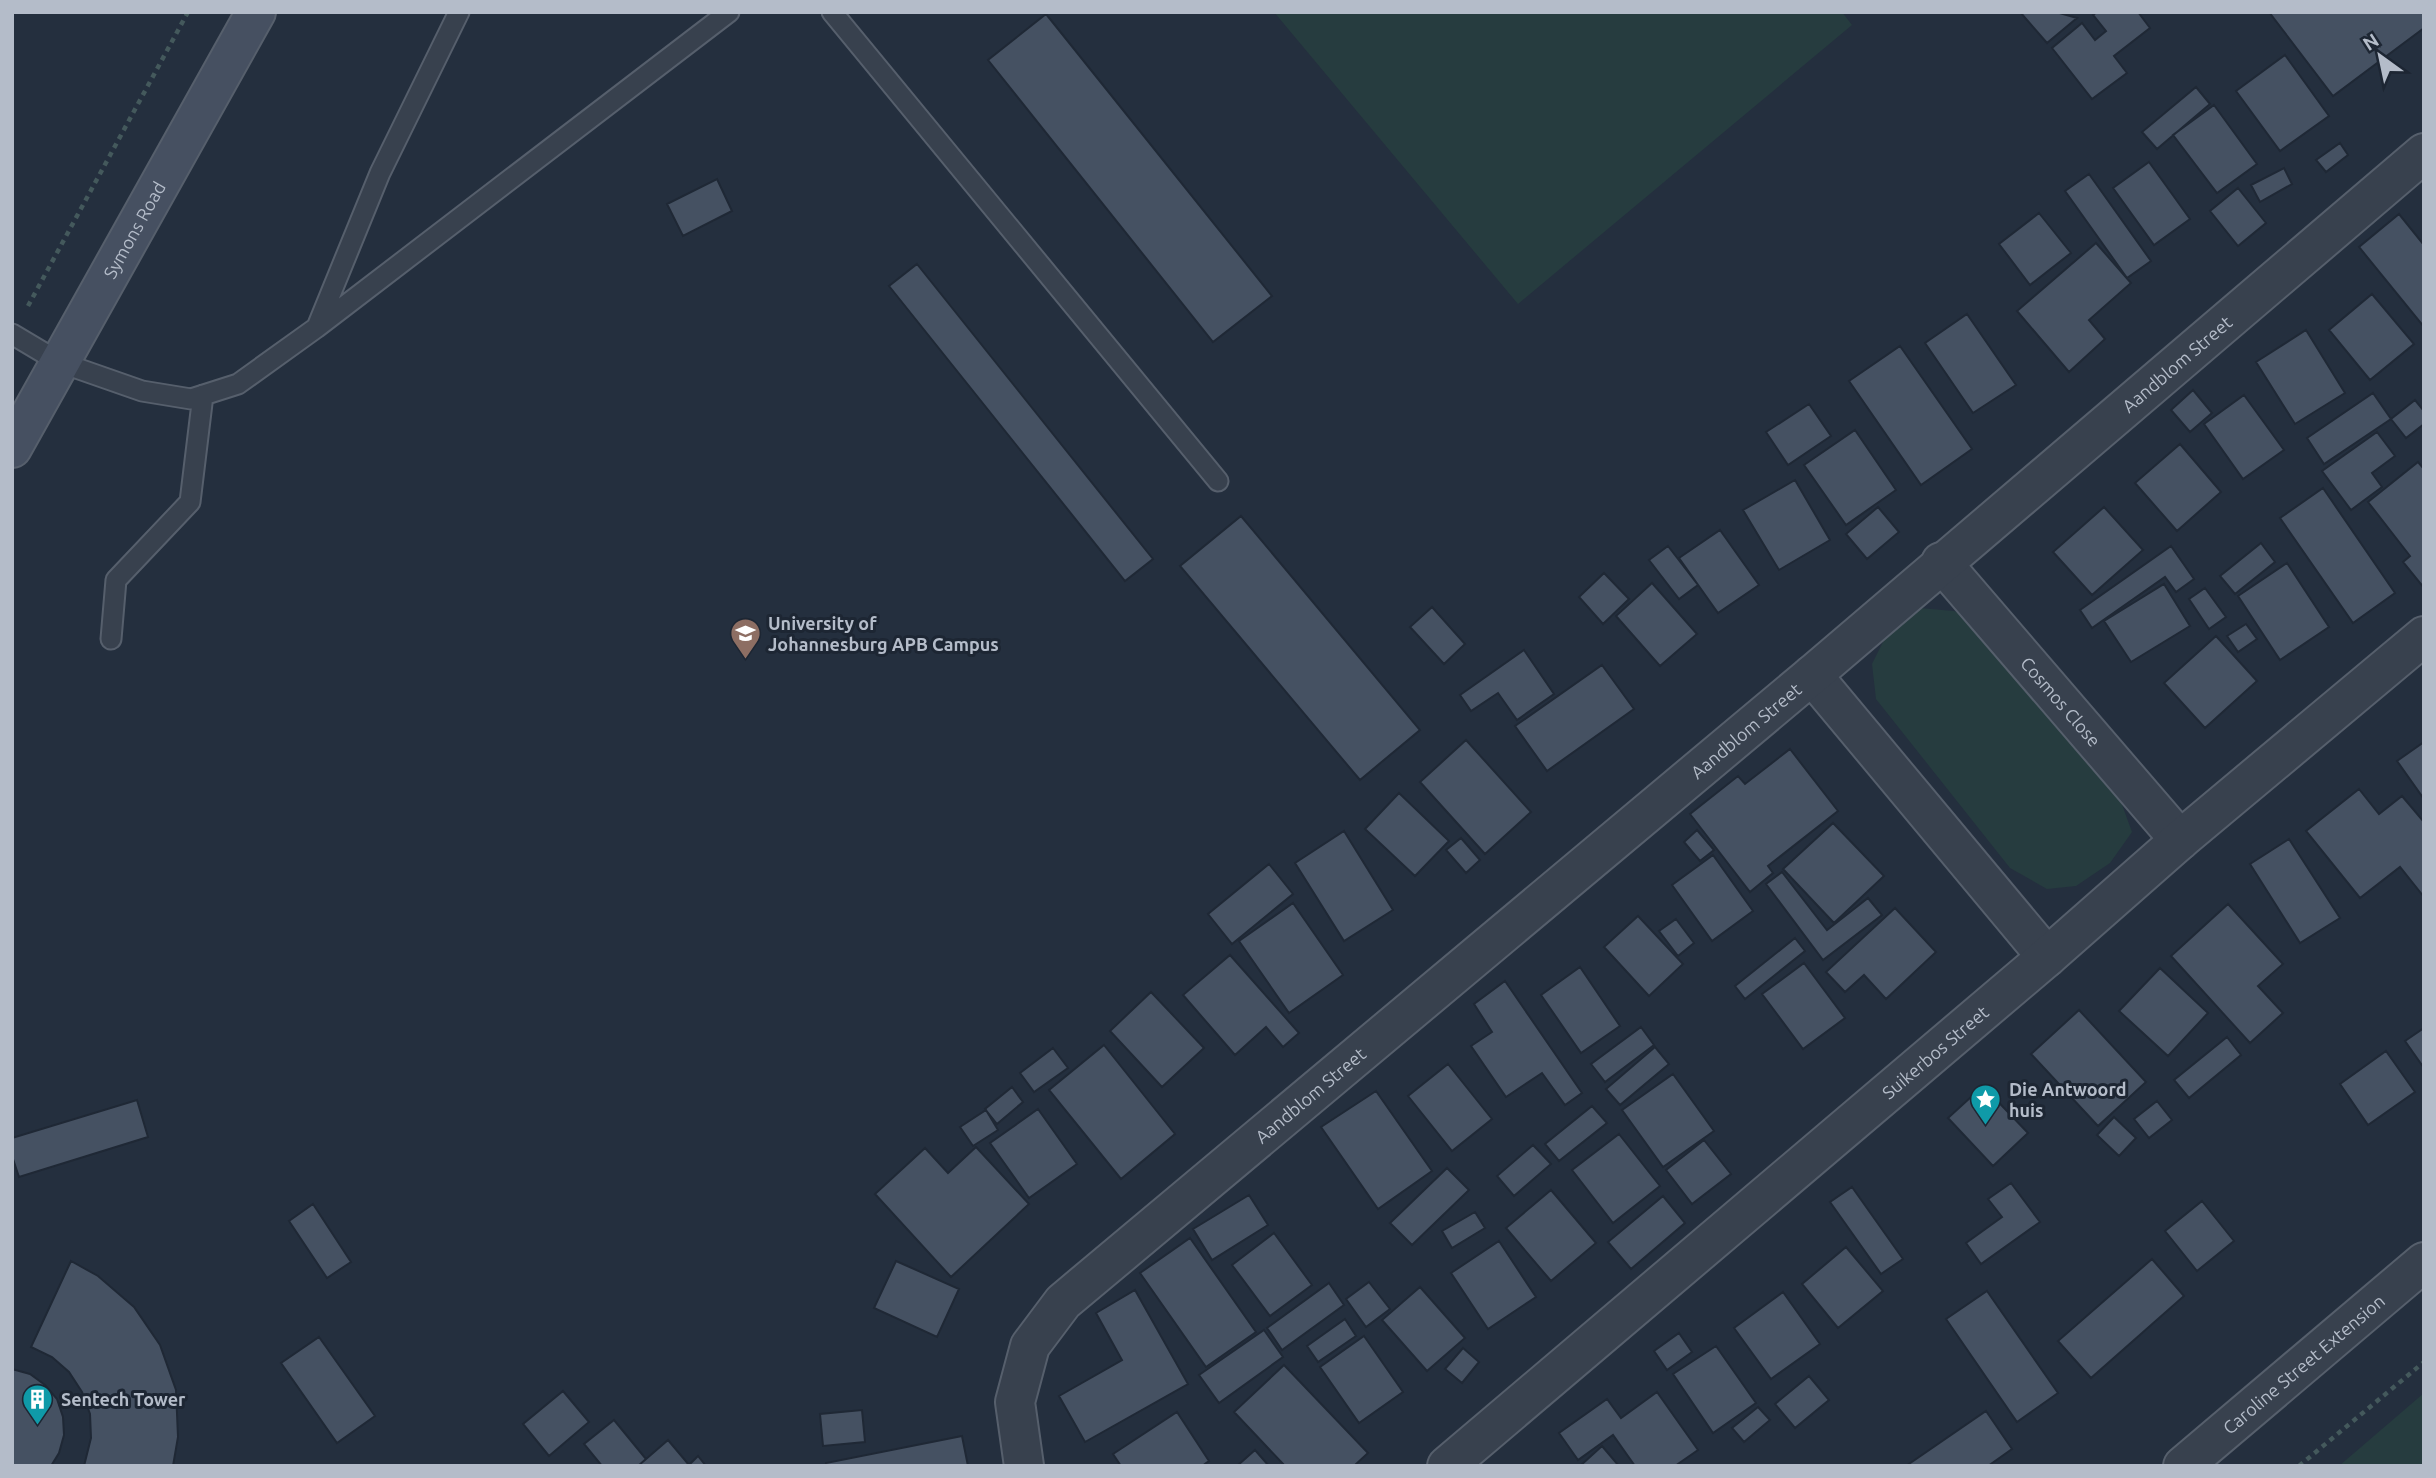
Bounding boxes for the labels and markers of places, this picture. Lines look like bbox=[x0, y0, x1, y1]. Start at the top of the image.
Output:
place label: University of Johannesburg APB Campus bbox=[768, 613, 999, 654]
school or university icon: University of Johannesburg APB Campus bbox=[728, 616, 762, 660]
place label: Die Antwoord huis bbox=[2009, 1079, 2126, 1120]
place icon: Die Antwoord huis bbox=[1969, 1082, 2003, 1126]
building icon: Sentech Tower bbox=[21, 1382, 55, 1426]
place label: Sentech Tower bbox=[61, 1389, 186, 1409]

